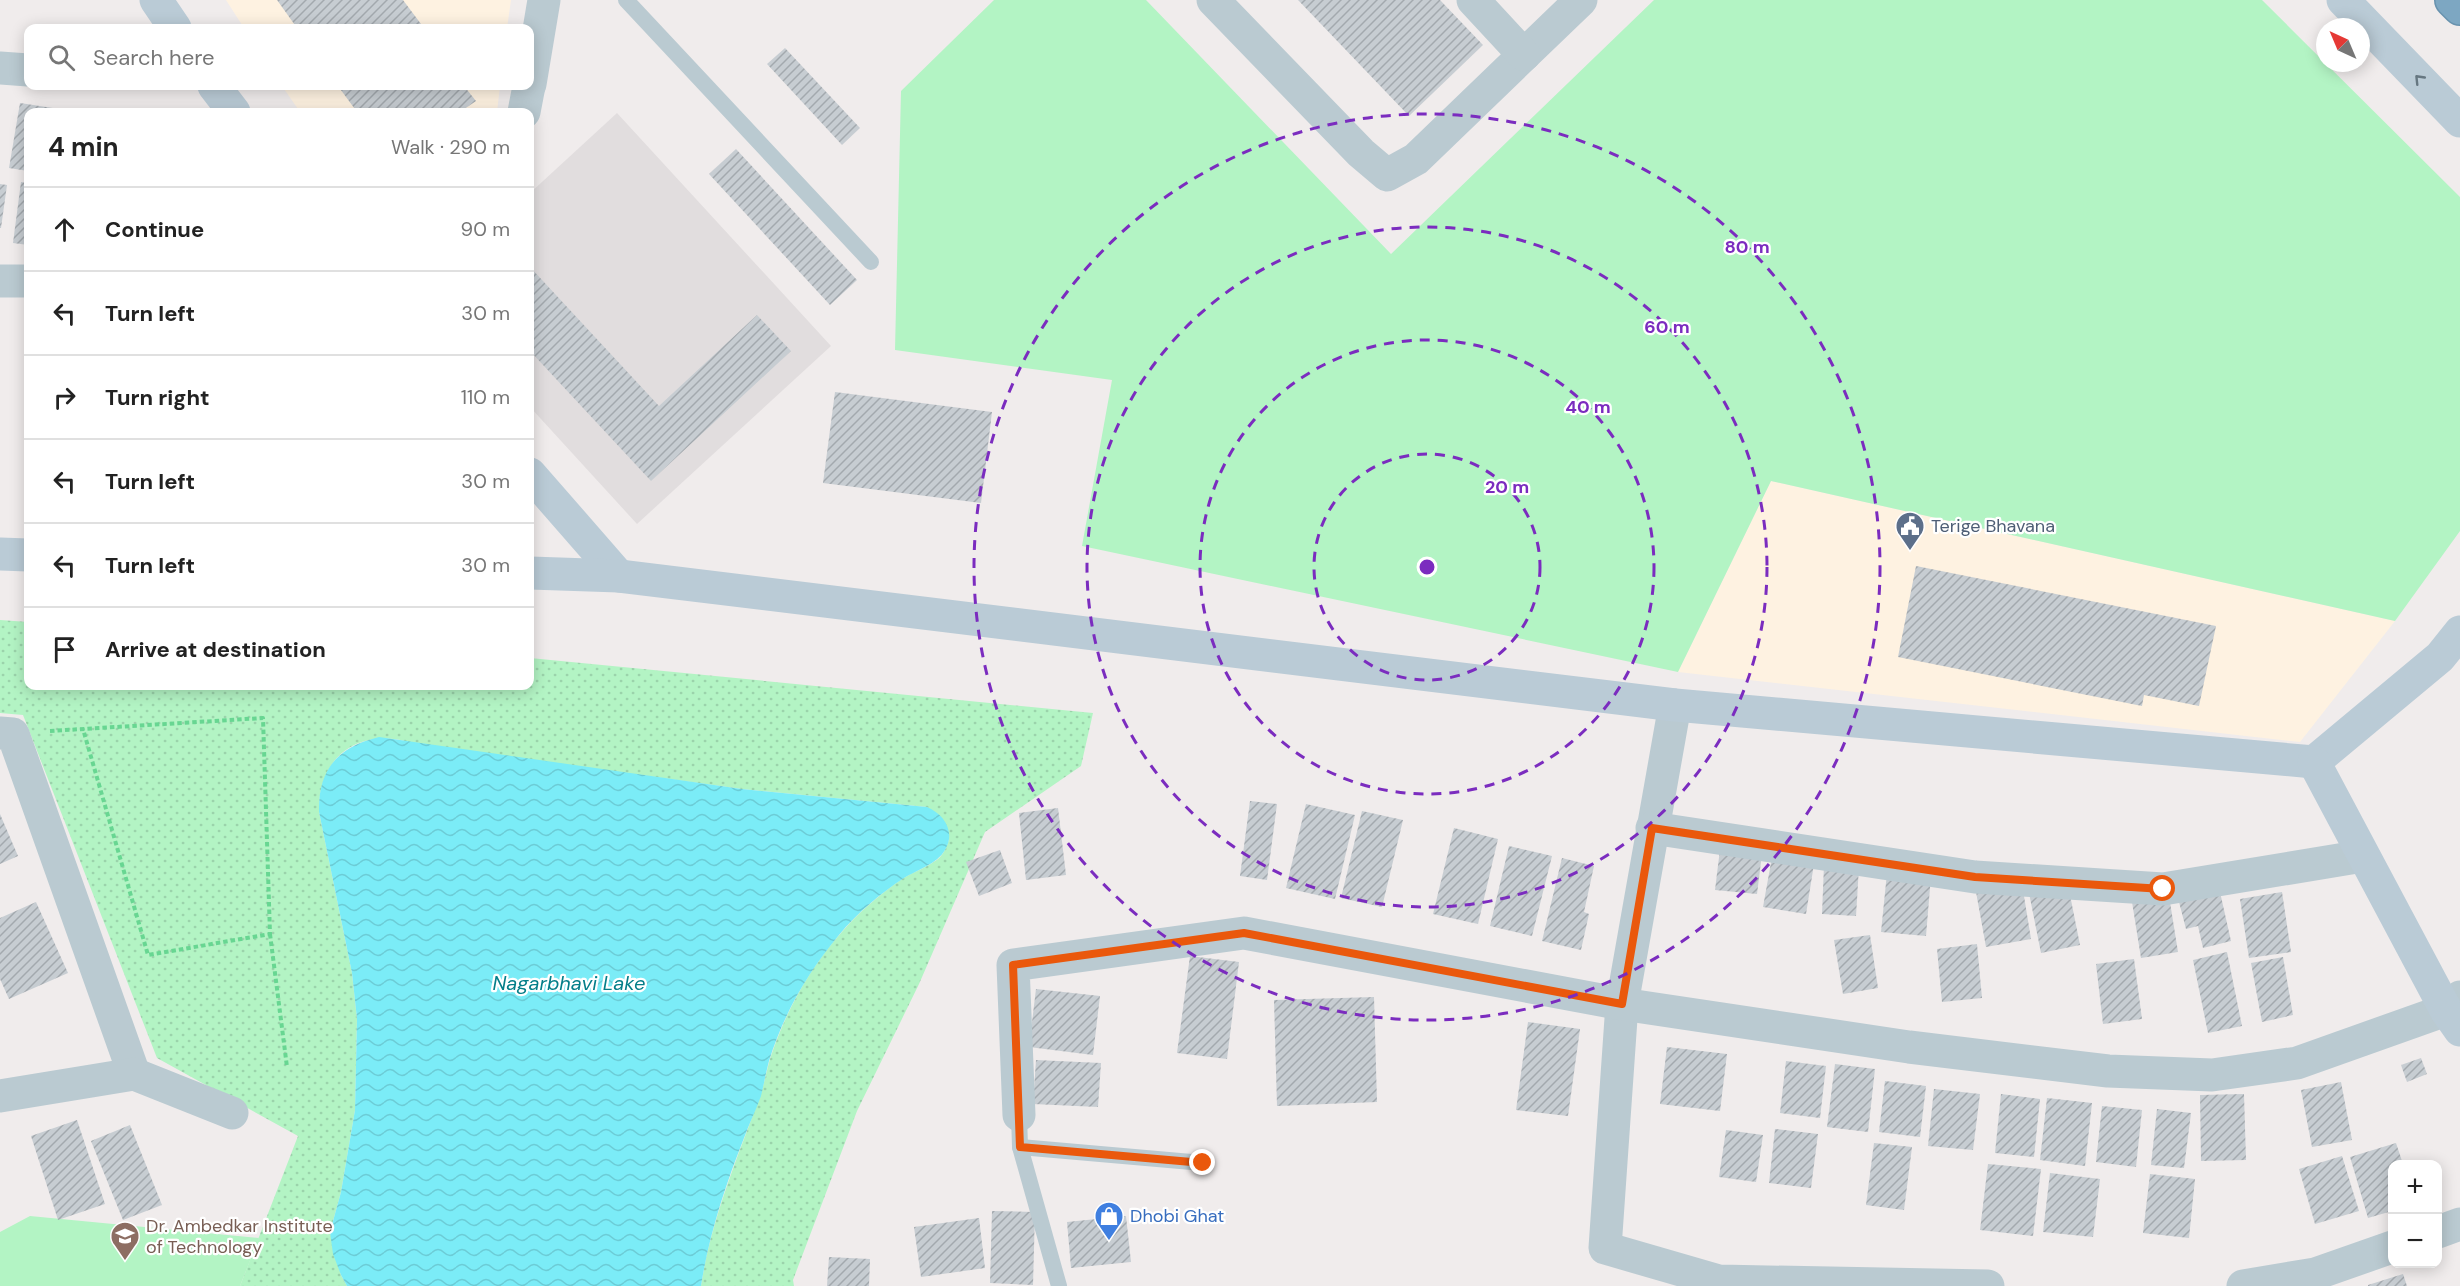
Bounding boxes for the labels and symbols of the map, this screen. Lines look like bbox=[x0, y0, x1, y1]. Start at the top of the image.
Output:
north arrow bbox=[2316, 18, 2370, 72]
one-way arrow bbox=[2416, 76, 2427, 87]
text: 80 m bbox=[1724, 235, 1770, 259]
text: 60 m bbox=[1644, 315, 1690, 339]
text: 40 m bbox=[1565, 395, 1611, 419]
text: 20 m bbox=[1485, 475, 1529, 499]
public building icon: Terige Bhavana bbox=[1894, 510, 1926, 552]
place label: Terige Bhavana bbox=[1931, 514, 2055, 538]
centre of rings bbox=[1417, 557, 1437, 577]
route start bbox=[2149, 875, 2175, 901]
water label: Nagarbhavi Lake bbox=[493, 970, 645, 996]
route end bbox=[1189, 1149, 1215, 1175]
shop icon: Dhobi Ghat bbox=[1093, 1200, 1125, 1242]
place label: Dhobi Ghat bbox=[1130, 1204, 1224, 1228]
place label: Dr. Ambedkar Institute of Technology bbox=[146, 1214, 333, 1259]
school or university icon: Dr. Ambedkar Institute of Technology bbox=[109, 1220, 141, 1262]

